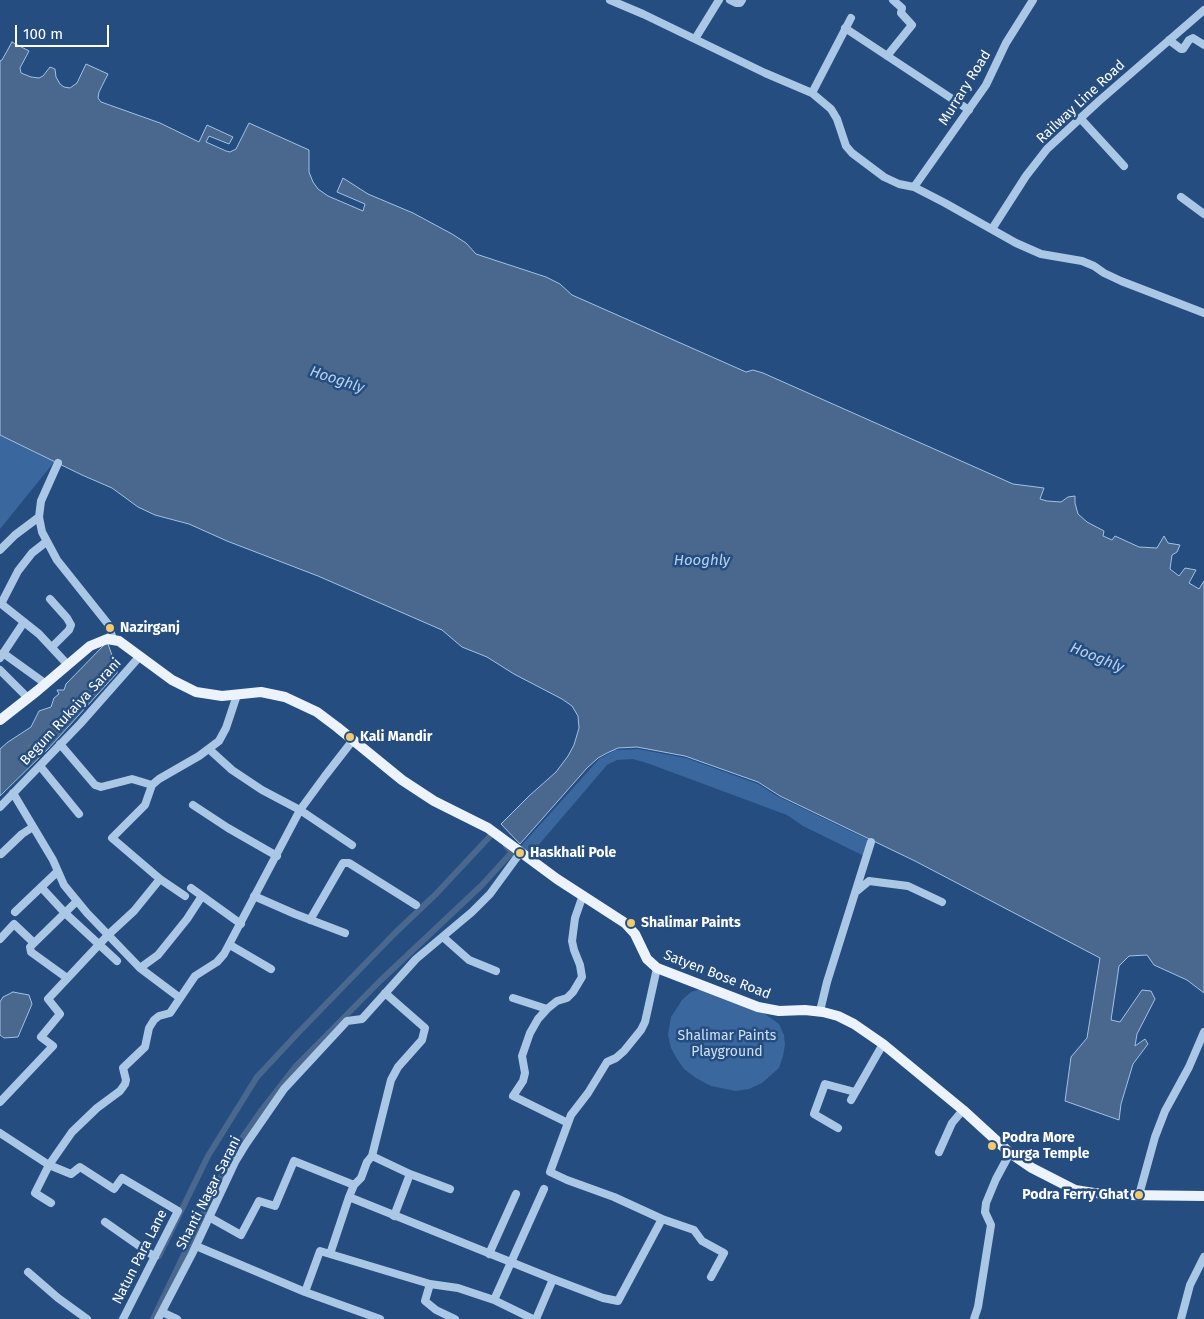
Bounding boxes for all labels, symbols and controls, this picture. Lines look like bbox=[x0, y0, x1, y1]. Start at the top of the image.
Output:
scale bar bbox=[18, 15, 111, 47]
text: 100 m bbox=[23, 25, 63, 43]
street label: Murrary Road bbox=[935, 47, 995, 129]
street label: Railway Line Road bbox=[1033, 57, 1129, 147]
water label: Hooghly bbox=[307, 363, 367, 397]
water label: Hooghly bbox=[674, 552, 730, 570]
place label: Nazirganj bbox=[120, 620, 180, 636]
marker: Nazirganj bbox=[104, 622, 116, 634]
water label: Hooghly bbox=[1068, 639, 1126, 677]
street label: Begum Rukaiya Sarani bbox=[17, 655, 125, 769]
place label: Kali Mandir bbox=[360, 729, 432, 745]
marker: Kali Mandir bbox=[344, 731, 356, 743]
place label: Haskhali Pole bbox=[530, 845, 616, 861]
marker: Haskhali Pole bbox=[514, 847, 526, 859]
place label: Shalimar Paints bbox=[641, 915, 741, 931]
marker: Shalimar Paints bbox=[625, 917, 637, 929]
street label: Satyen Bose Road bbox=[661, 947, 773, 1003]
park label: Shalimar Paints Playground bbox=[678, 1028, 776, 1060]
place label: Podra More Durga Temple bbox=[1002, 1130, 1089, 1162]
street label: Shanti Nagar Sarani bbox=[173, 1133, 245, 1253]
marker: Podra More Durga Temple bbox=[986, 1140, 998, 1152]
place label: Podra Ferry Ghat bbox=[1022, 1187, 1129, 1203]
marker: Podra Ferry Ghat bbox=[1133, 1189, 1145, 1201]
street label: Natun Para Lane bbox=[109, 1207, 171, 1307]

